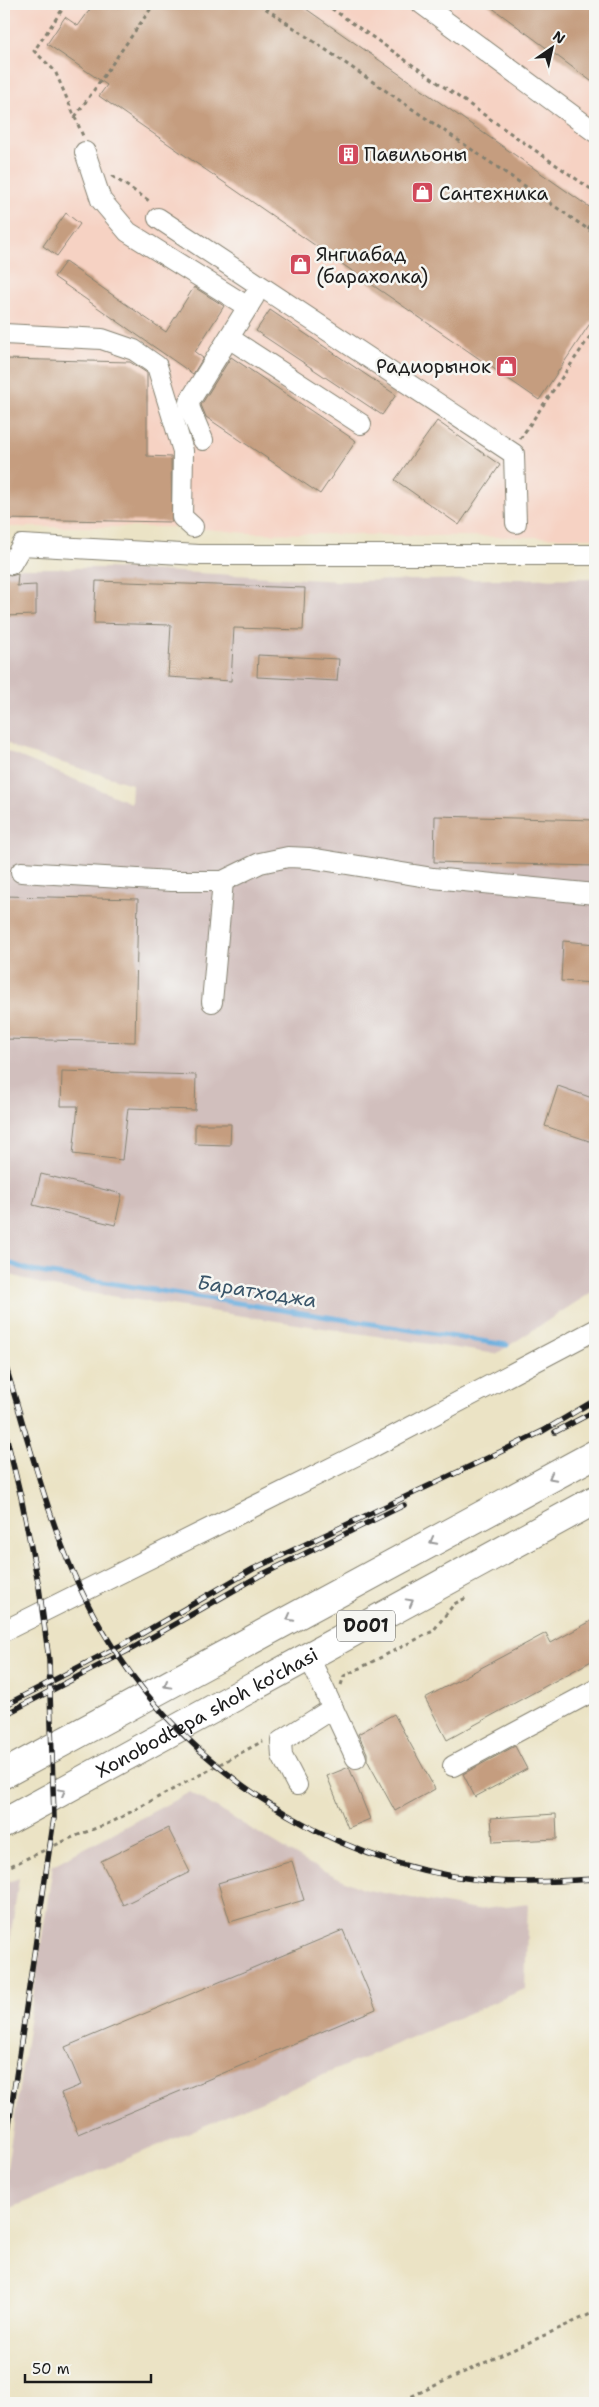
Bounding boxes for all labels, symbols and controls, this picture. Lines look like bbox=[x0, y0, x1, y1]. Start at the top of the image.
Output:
north arrow bbox=[526, 22, 576, 72]
text: N bbox=[550, 27, 569, 48]
building icon: Павильоны bbox=[336, 142, 360, 166]
place label: Павильоны bbox=[364, 142, 467, 167]
shop icon: Сантехника bbox=[411, 181, 435, 205]
place label: Сантехника bbox=[439, 181, 548, 206]
place label: Янгиабад (барахолка) bbox=[316, 242, 428, 289]
shop icon: Янгиабад (барахолка) bbox=[288, 253, 312, 277]
place label: Радиорынок bbox=[376, 354, 491, 379]
shop icon: Радиорынок bbox=[495, 354, 519, 378]
water label: Баратходжа bbox=[195, 1269, 319, 1313]
one-way arrow bbox=[549, 1471, 558, 1481]
one-way arrow bbox=[430, 1535, 439, 1545]
one-way arrow bbox=[405, 1598, 414, 1608]
road number: D001 bbox=[337, 1610, 395, 1642]
one-way arrow bbox=[287, 1612, 296, 1622]
street label: Xonobodtepa shoh ko'chasi bbox=[91, 1642, 322, 1783]
one-way arrow bbox=[163, 1679, 172, 1689]
one-way arrow bbox=[57, 1788, 66, 1798]
scale bar bbox=[25, 2352, 151, 2384]
text: 50 m bbox=[32, 2359, 70, 2379]

